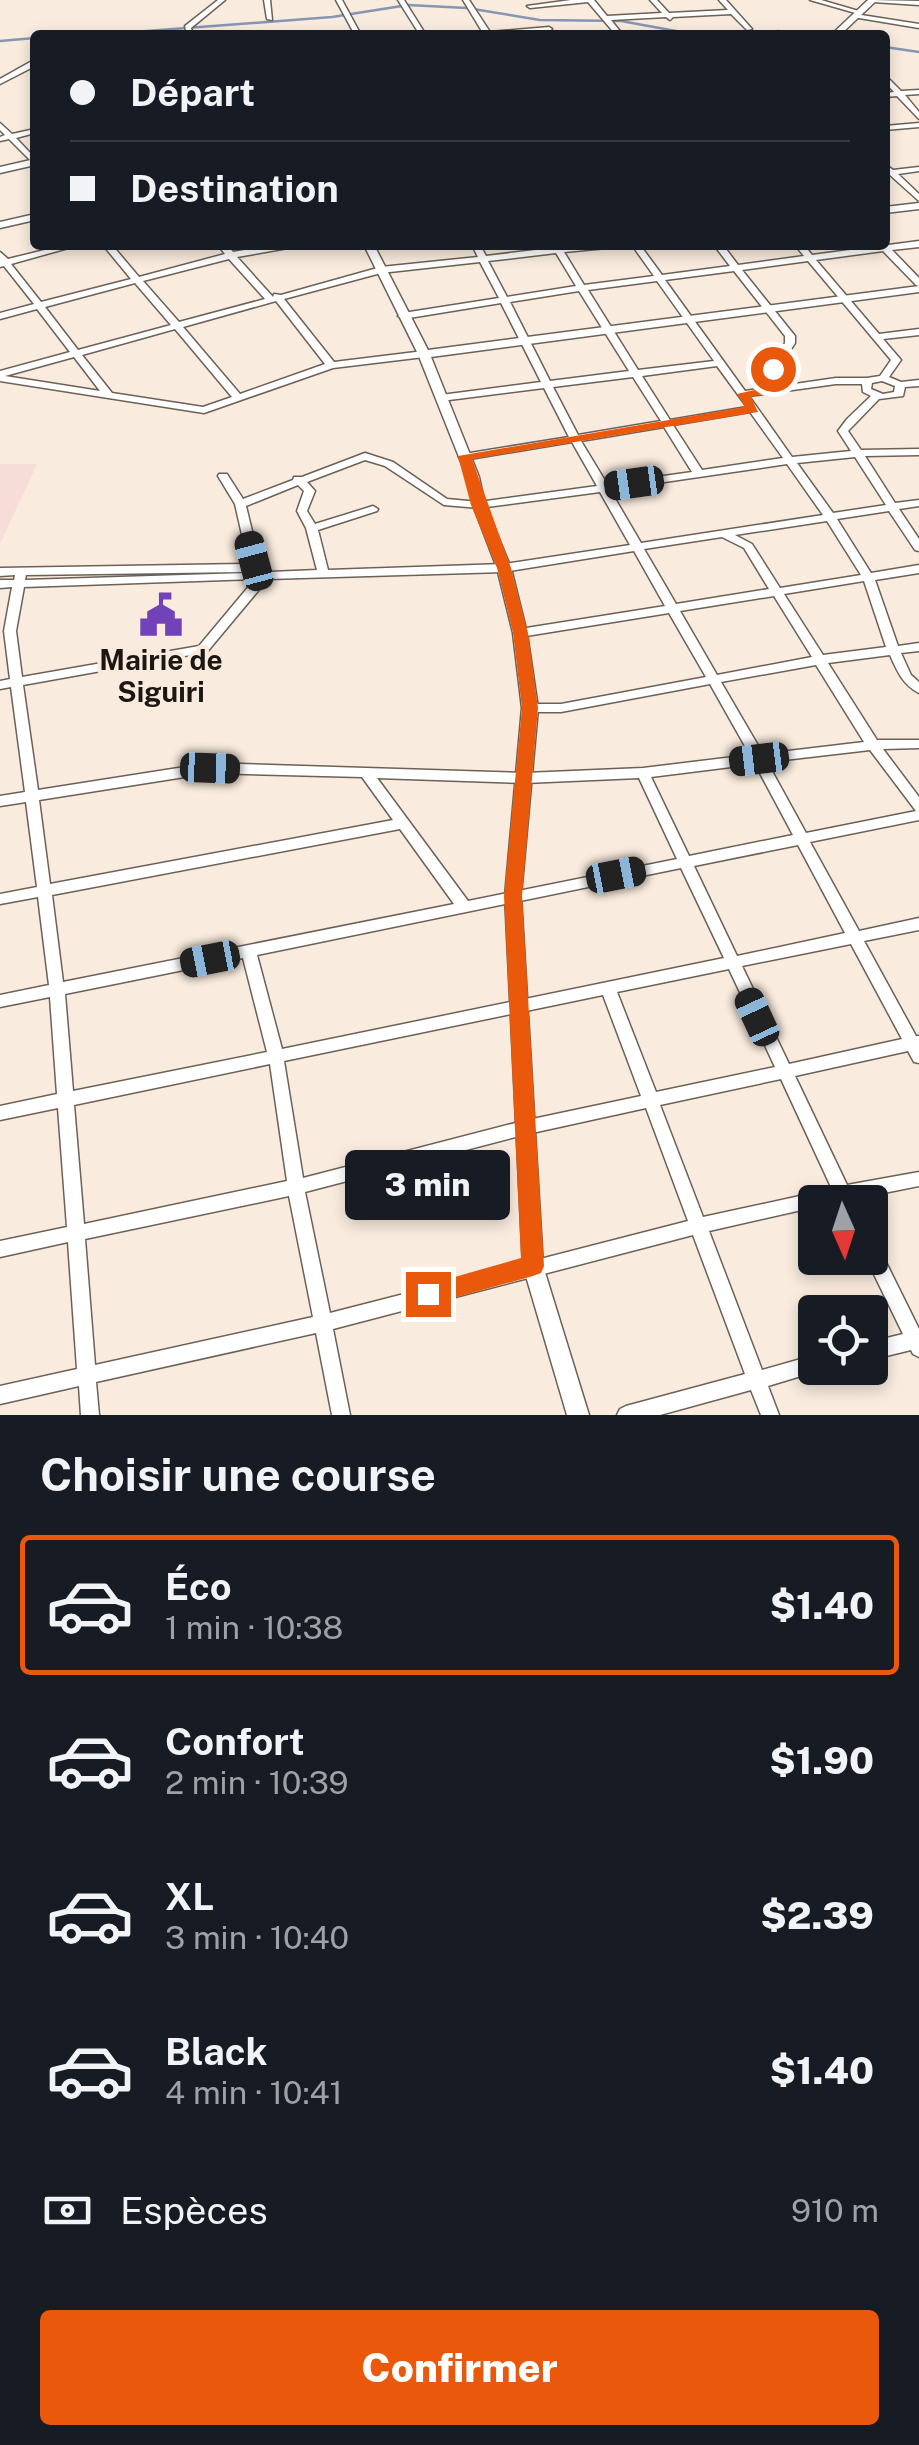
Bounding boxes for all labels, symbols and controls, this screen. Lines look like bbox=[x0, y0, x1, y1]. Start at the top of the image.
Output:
text: Départ bbox=[130, 70, 255, 115]
text: Destination bbox=[130, 166, 339, 211]
route start bbox=[751, 347, 796, 392]
car bbox=[602, 464, 666, 502]
car bbox=[232, 528, 276, 594]
public building icon: Mairie de Siguiri bbox=[137, 591, 185, 639]
place label: Mairie de Siguiri bbox=[99, 643, 223, 708]
car bbox=[727, 740, 791, 778]
car bbox=[179, 752, 241, 784]
car bbox=[584, 855, 648, 895]
car bbox=[178, 939, 242, 979]
car bbox=[731, 983, 783, 1051]
callout: 3 min bbox=[346, 1149, 510, 1219]
text: 3 min bbox=[385, 1166, 470, 1203]
north arrow bbox=[798, 1185, 888, 1275]
map controls bbox=[798, 1185, 888, 1385]
route end bbox=[406, 1272, 451, 1317]
button: locate bbox=[798, 1295, 888, 1385]
text: Choisir une course bbox=[40, 1448, 436, 1501]
icon: car bbox=[45, 1560, 135, 1650]
text: Éco bbox=[165, 1564, 232, 1609]
text: $1.40 bbox=[770, 1583, 874, 1628]
text: 1 min · 10:38 bbox=[165, 1609, 343, 1646]
icon: car bbox=[45, 1715, 135, 1805]
text: Confort bbox=[165, 1719, 305, 1764]
text: $1.90 bbox=[769, 1738, 874, 1783]
text: 2 min · 10:39 bbox=[165, 1764, 349, 1801]
icon: car bbox=[45, 1870, 135, 1960]
text: XL bbox=[165, 1874, 214, 1919]
text: $2.39 bbox=[760, 1893, 874, 1938]
text: 3 min · 10:40 bbox=[165, 1919, 349, 1956]
icon: car bbox=[45, 2025, 135, 2115]
text: Black bbox=[165, 2029, 268, 2074]
text: $1.40 bbox=[770, 2048, 874, 2093]
text: 4 min · 10:41 bbox=[165, 2074, 343, 2111]
icon: cash bbox=[40, 2183, 95, 2238]
text: Espèces bbox=[120, 2188, 268, 2233]
text: 910 m bbox=[791, 2192, 879, 2229]
button: Confirmer bbox=[40, 2310, 879, 2425]

